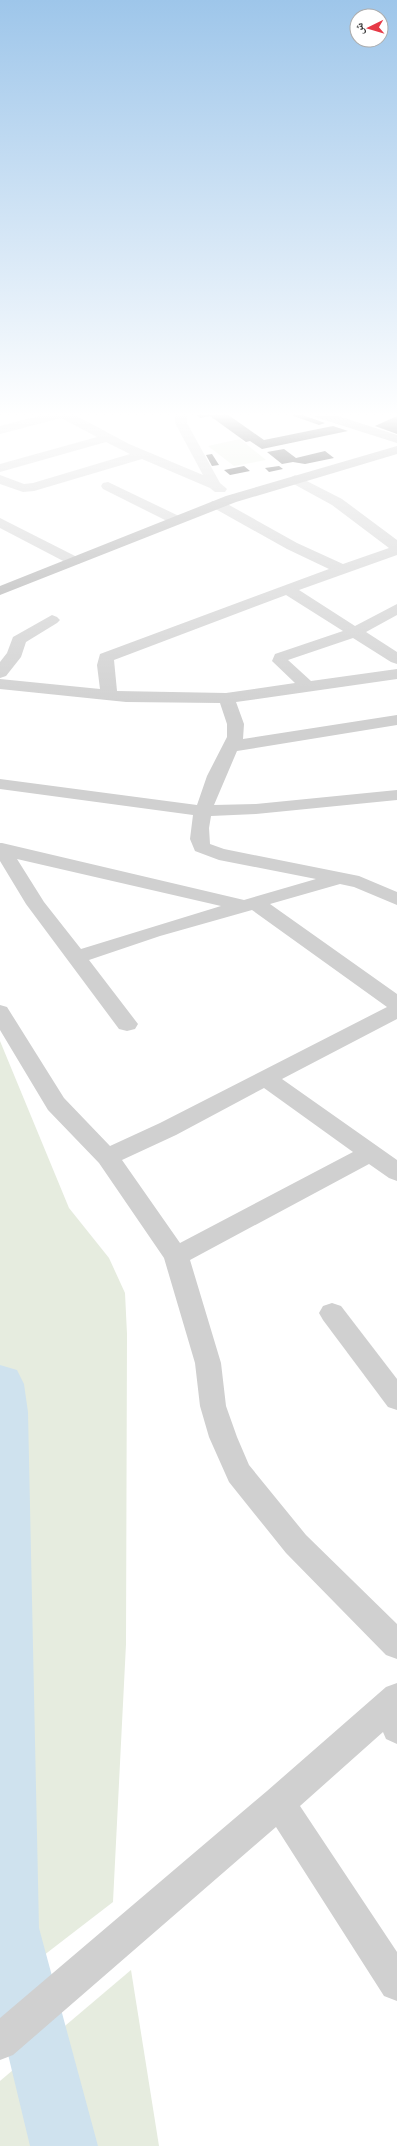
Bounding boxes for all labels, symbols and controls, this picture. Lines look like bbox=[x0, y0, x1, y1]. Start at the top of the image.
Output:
north arrow bbox=[349, 8, 389, 48]
text: ش bbox=[353, 22, 368, 35]

